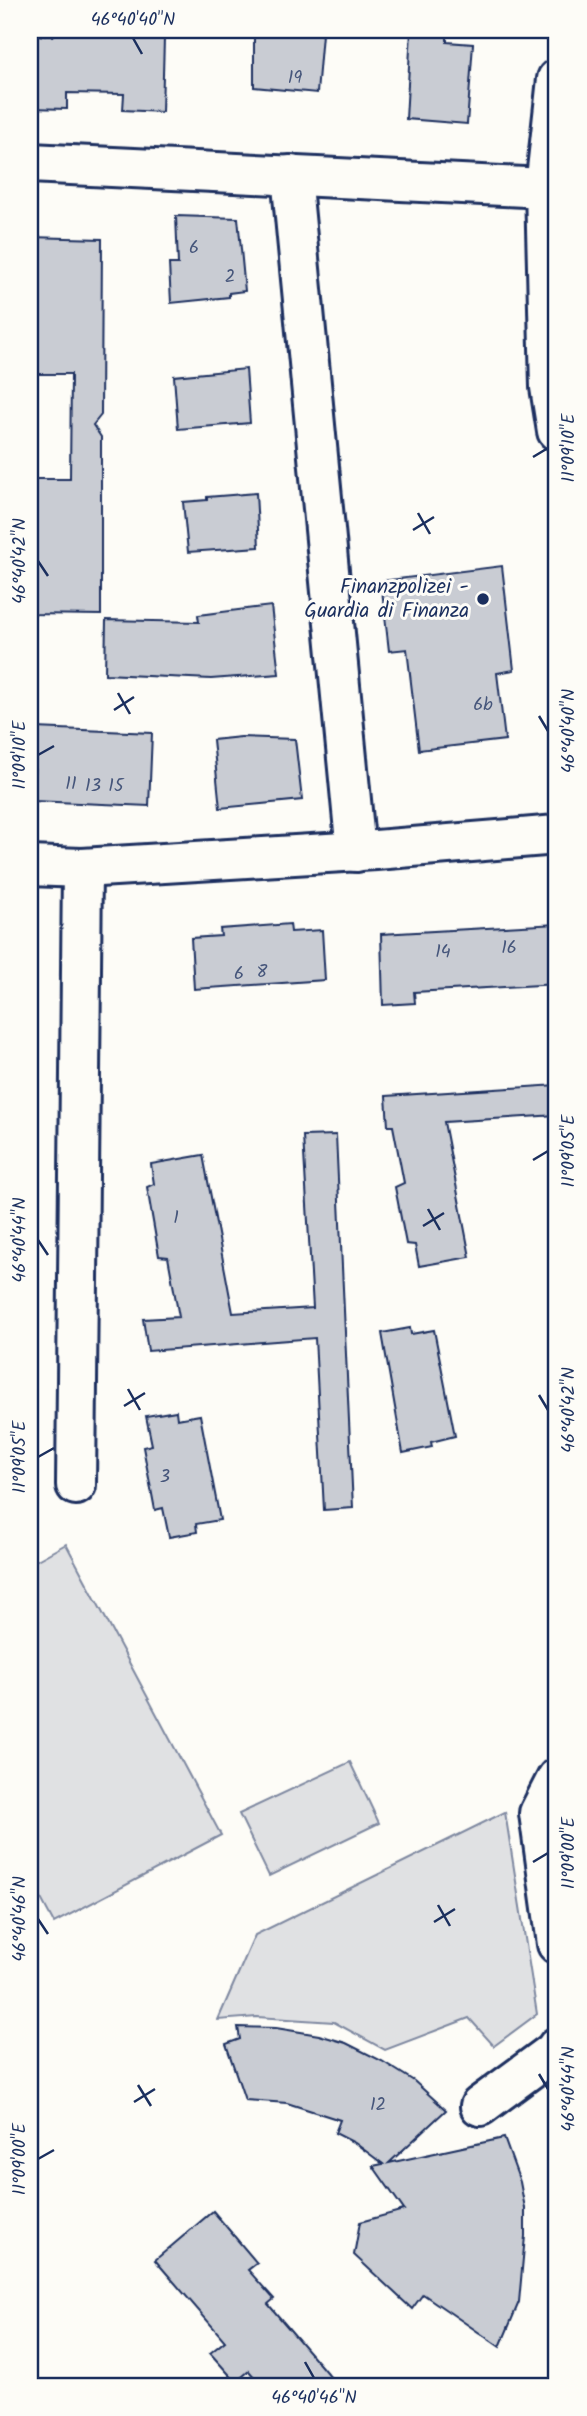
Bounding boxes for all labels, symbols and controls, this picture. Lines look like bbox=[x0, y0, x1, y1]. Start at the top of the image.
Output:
text: 46°40'40"N bbox=[91, 6, 175, 35]
house number: 19 bbox=[288, 64, 302, 93]
house number: 6 bbox=[189, 234, 199, 263]
house number: 2 bbox=[225, 263, 235, 292]
text: 11°09'10"E bbox=[555, 413, 584, 482]
text: 46°40'42"N bbox=[6, 518, 35, 604]
place label: Finanzpolizei - Guardia di Finanza bbox=[304, 571, 469, 628]
marker: Finanzpolizei - Guardia di Finanza bbox=[475, 591, 491, 607]
text: 46°40'40"N bbox=[555, 689, 584, 773]
house number: 6b bbox=[473, 691, 493, 720]
text: 11°09'10"E bbox=[6, 720, 35, 789]
house number: 11 bbox=[65, 770, 77, 799]
house number: 13 bbox=[85, 772, 101, 801]
house number: 15 bbox=[108, 772, 125, 801]
house number: 16 bbox=[501, 934, 517, 963]
house number: 14 bbox=[435, 938, 451, 967]
house number: 8 bbox=[257, 958, 268, 987]
house number: 6 bbox=[234, 960, 244, 989]
text: 11°09'05"E bbox=[555, 1114, 584, 1187]
text: 46°40'44"N bbox=[6, 1197, 35, 1283]
house number: 1 bbox=[173, 1204, 179, 1233]
text: 46°40'42"N bbox=[555, 1367, 584, 1453]
text: 11°09'05"E bbox=[6, 1420, 35, 1493]
house number: 3 bbox=[160, 1463, 170, 1492]
text: 11°09'00"E bbox=[555, 1816, 584, 1889]
text: 46°40'46"N bbox=[6, 1876, 35, 1962]
text: 46°40'44"N bbox=[555, 2046, 584, 2132]
house number: 12 bbox=[370, 2091, 386, 2120]
text: 11°09'00"E bbox=[6, 2122, 35, 2195]
text: 46°40'46"N bbox=[271, 2384, 357, 2413]

